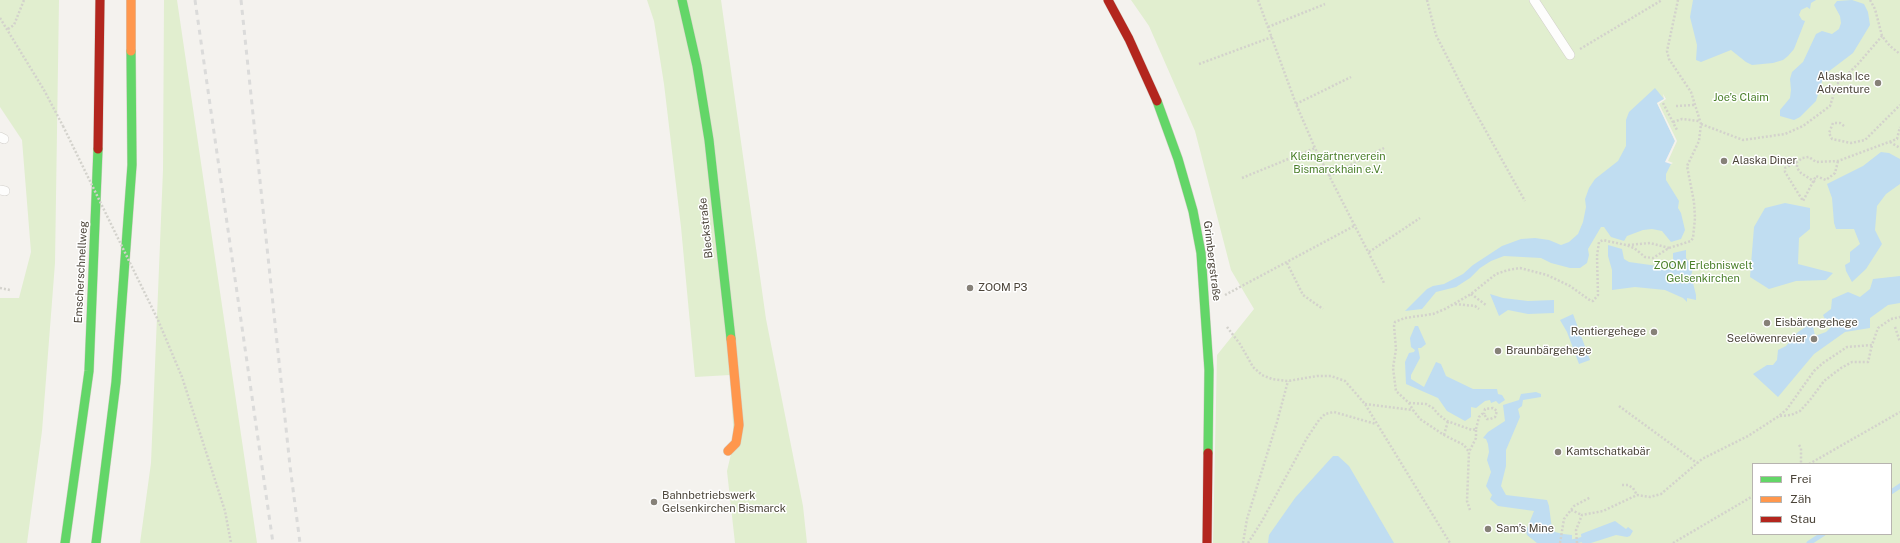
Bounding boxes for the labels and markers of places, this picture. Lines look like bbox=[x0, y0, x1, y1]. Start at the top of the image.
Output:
place label: Alaska Ice Adventure bbox=[1817, 70, 1870, 96]
marker: Alaska Ice Adventure bbox=[1873, 78, 1883, 88]
place label: Alaska Diner bbox=[1732, 154, 1797, 168]
marker: Alaska Diner bbox=[1719, 156, 1729, 166]
place label: ZOOM P3 bbox=[978, 281, 1027, 295]
marker: ZOOM P3 bbox=[965, 283, 975, 293]
place label: Eisbärengehege bbox=[1775, 316, 1858, 330]
marker: Eisbärengehege bbox=[1762, 318, 1772, 328]
place label: Rentiergehege bbox=[1571, 325, 1646, 339]
marker: Rentiergehege bbox=[1649, 327, 1659, 337]
place label: Seelöwenrevier bbox=[1727, 332, 1806, 346]
marker: Seelöwenrevier bbox=[1809, 334, 1819, 344]
place label: Braunbärgehege bbox=[1506, 344, 1591, 358]
marker: Braunbärgehege bbox=[1493, 346, 1503, 356]
place label: Kamtschatkabär bbox=[1566, 445, 1650, 459]
marker: Kamtschatkabär bbox=[1553, 447, 1563, 457]
place label: Bahnbetriebswerk Gelsenkirchen Bismarck bbox=[662, 489, 786, 515]
marker: Bahnbetriebswerk Gelsenkirchen Bismarck bbox=[649, 497, 659, 507]
place label: Sam’s Mine bbox=[1496, 522, 1554, 536]
marker: Sam’s Mine bbox=[1483, 524, 1493, 534]

